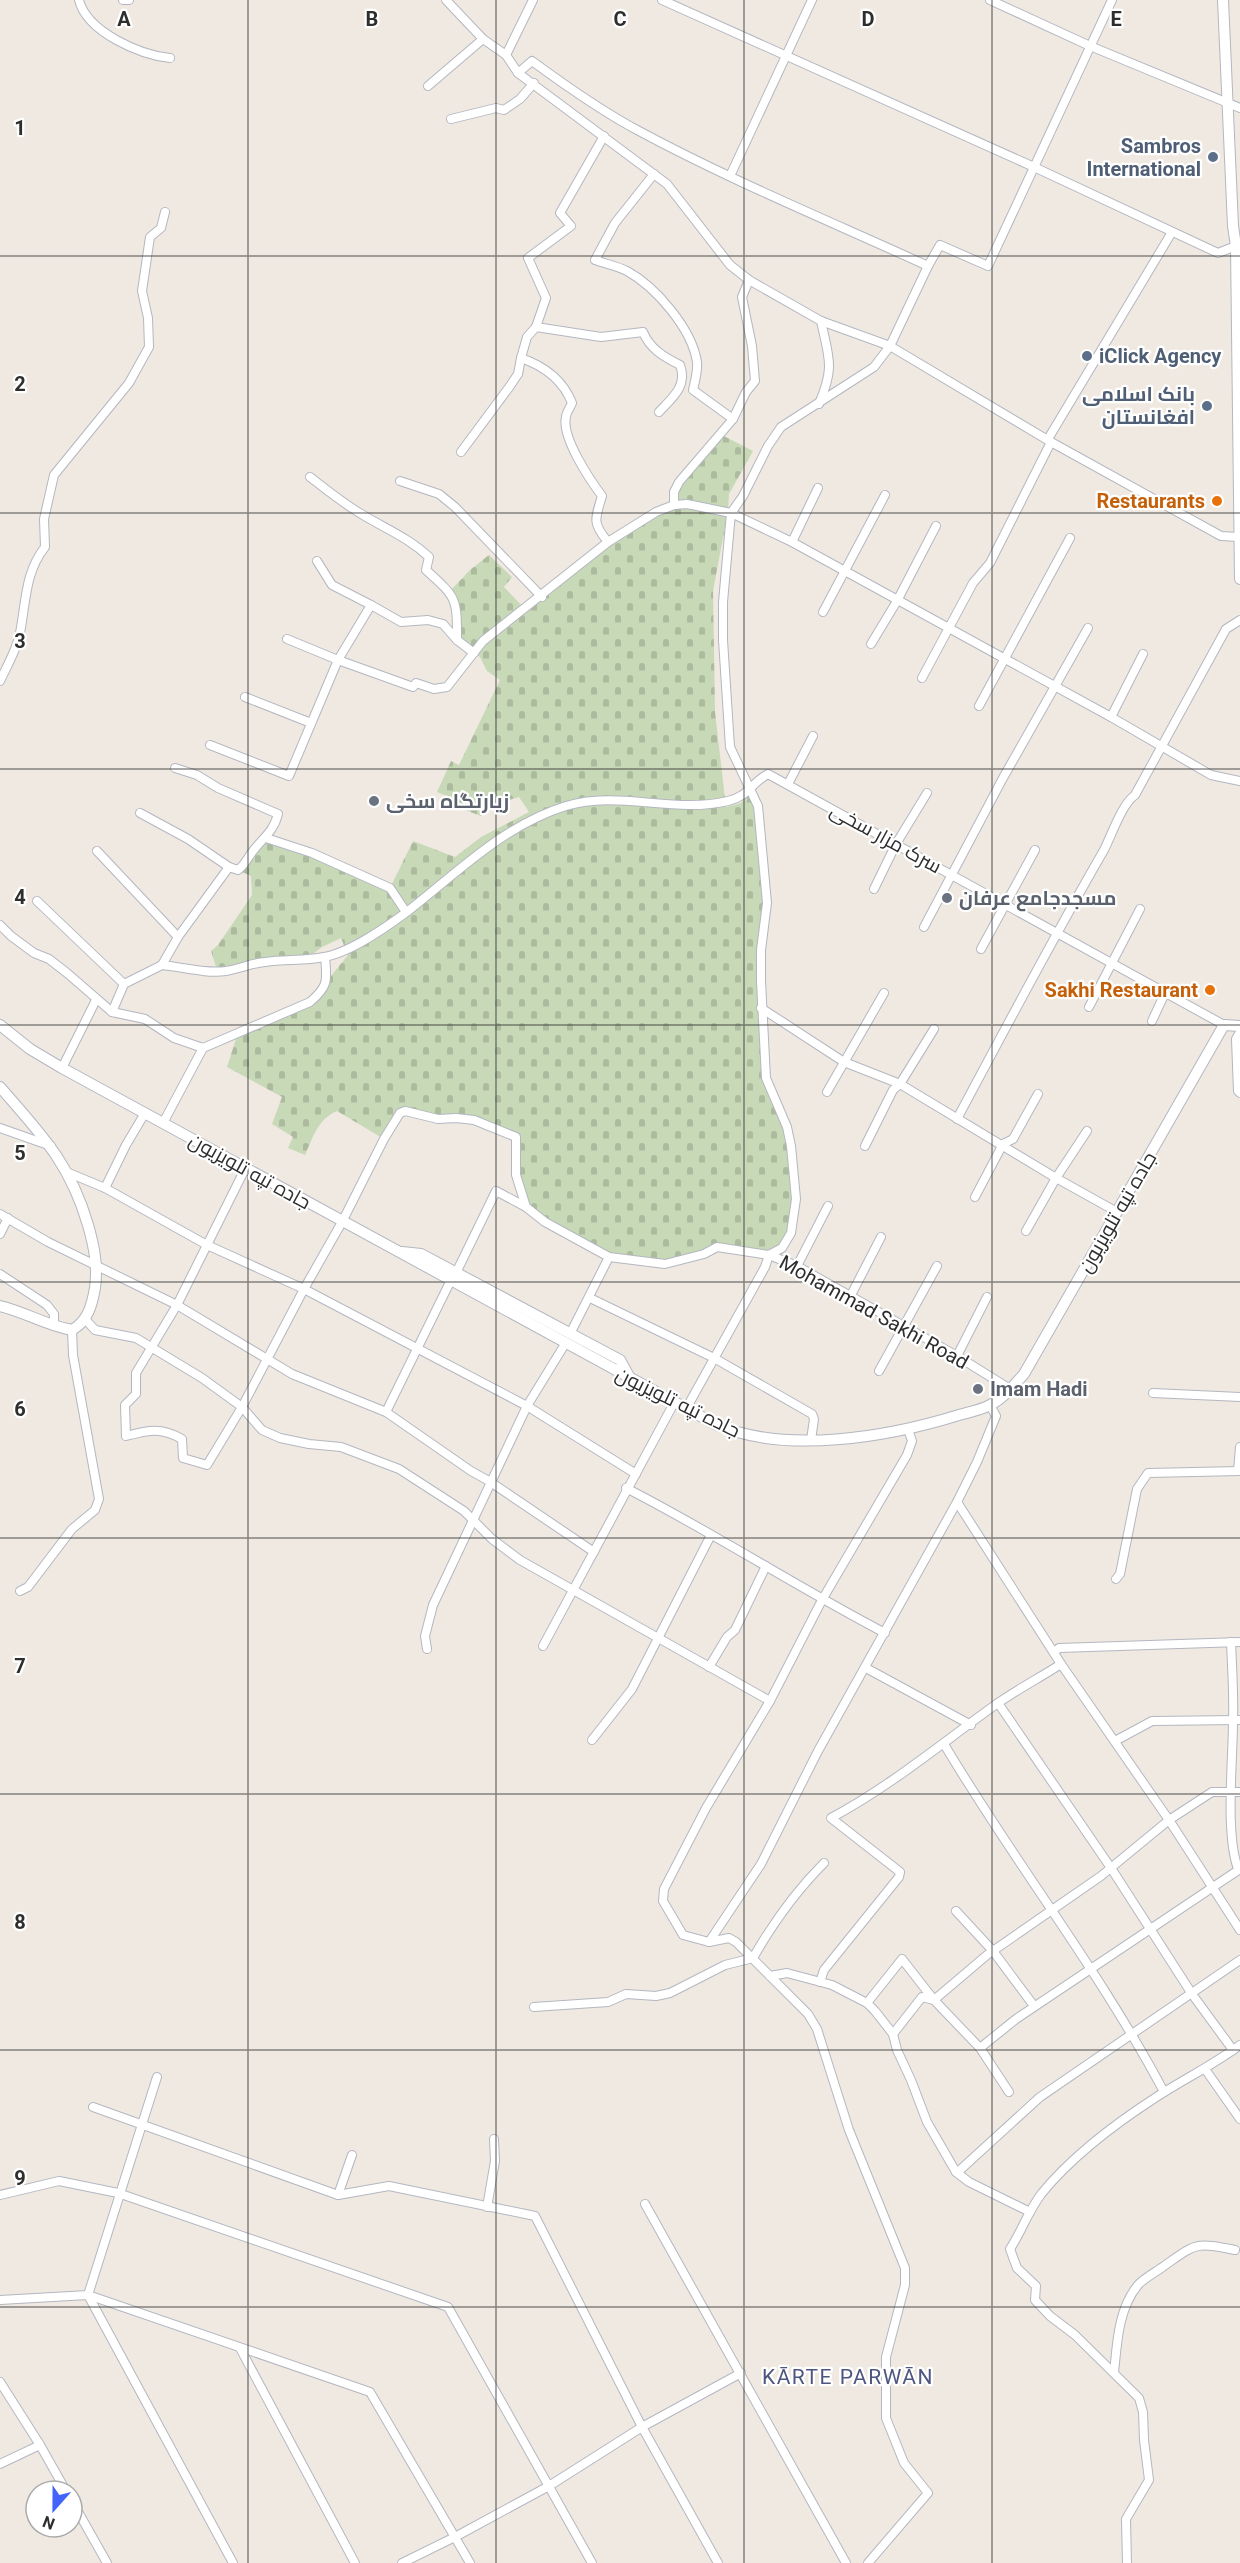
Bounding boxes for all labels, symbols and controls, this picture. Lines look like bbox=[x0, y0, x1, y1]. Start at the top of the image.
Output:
text: A bbox=[117, 7, 131, 31]
text: B bbox=[366, 7, 378, 31]
text: C bbox=[613, 7, 627, 31]
text: D bbox=[862, 7, 875, 31]
text: E bbox=[1110, 7, 1122, 31]
text: 1 bbox=[14, 116, 26, 140]
place label: Sambros International bbox=[1087, 134, 1201, 181]
marker: Sambros International bbox=[1206, 150, 1220, 164]
place label: iClick Agency bbox=[1099, 344, 1222, 368]
marker: iClick Agency bbox=[1080, 349, 1094, 363]
text: 2 bbox=[14, 372, 26, 396]
place label: بانک اسلامی افغانستان bbox=[1082, 382, 1195, 429]
marker: بانک اسلامی افغانستان bbox=[1200, 399, 1214, 413]
place label: Restaurants bbox=[1096, 489, 1205, 513]
marker: Restaurants bbox=[1210, 494, 1224, 508]
text: 3 bbox=[14, 629, 26, 653]
place label: زیارتگاه سخی bbox=[386, 789, 509, 813]
marker: زیارتگاه سخی bbox=[367, 794, 381, 808]
street label: سرک مزار سخی bbox=[826, 798, 946, 879]
text: 4 bbox=[14, 885, 26, 909]
place label: مسجدجامع عرفان bbox=[959, 886, 1116, 912]
marker: مسجدجامع عرفان bbox=[940, 891, 954, 905]
place label: Sakhi Restaurant bbox=[1045, 978, 1198, 1002]
marker: Sakhi Restaurant bbox=[1203, 983, 1217, 997]
street label: جاده تپه تلویزیون bbox=[184, 1128, 315, 1215]
text: 5 bbox=[14, 1141, 26, 1165]
street label: جاده تپه تلویزیون bbox=[1073, 1147, 1162, 1277]
street label: Mohammad Sakhi Road bbox=[775, 1250, 973, 1374]
street label: جاده تپه تلویزیون bbox=[611, 1361, 744, 1443]
place label: Imam Hadi bbox=[990, 1377, 1088, 1401]
marker: Imam Hadi bbox=[971, 1382, 985, 1396]
text: 6 bbox=[14, 1397, 26, 1421]
text: 7 bbox=[14, 1654, 26, 1678]
text: 8 bbox=[14, 1910, 26, 1934]
text: 9 bbox=[14, 2166, 26, 2190]
district label: KĀRTE PARWĀN bbox=[762, 2365, 934, 2389]
north arrow bbox=[24, 2479, 84, 2539]
text: N bbox=[40, 2512, 57, 2533]

